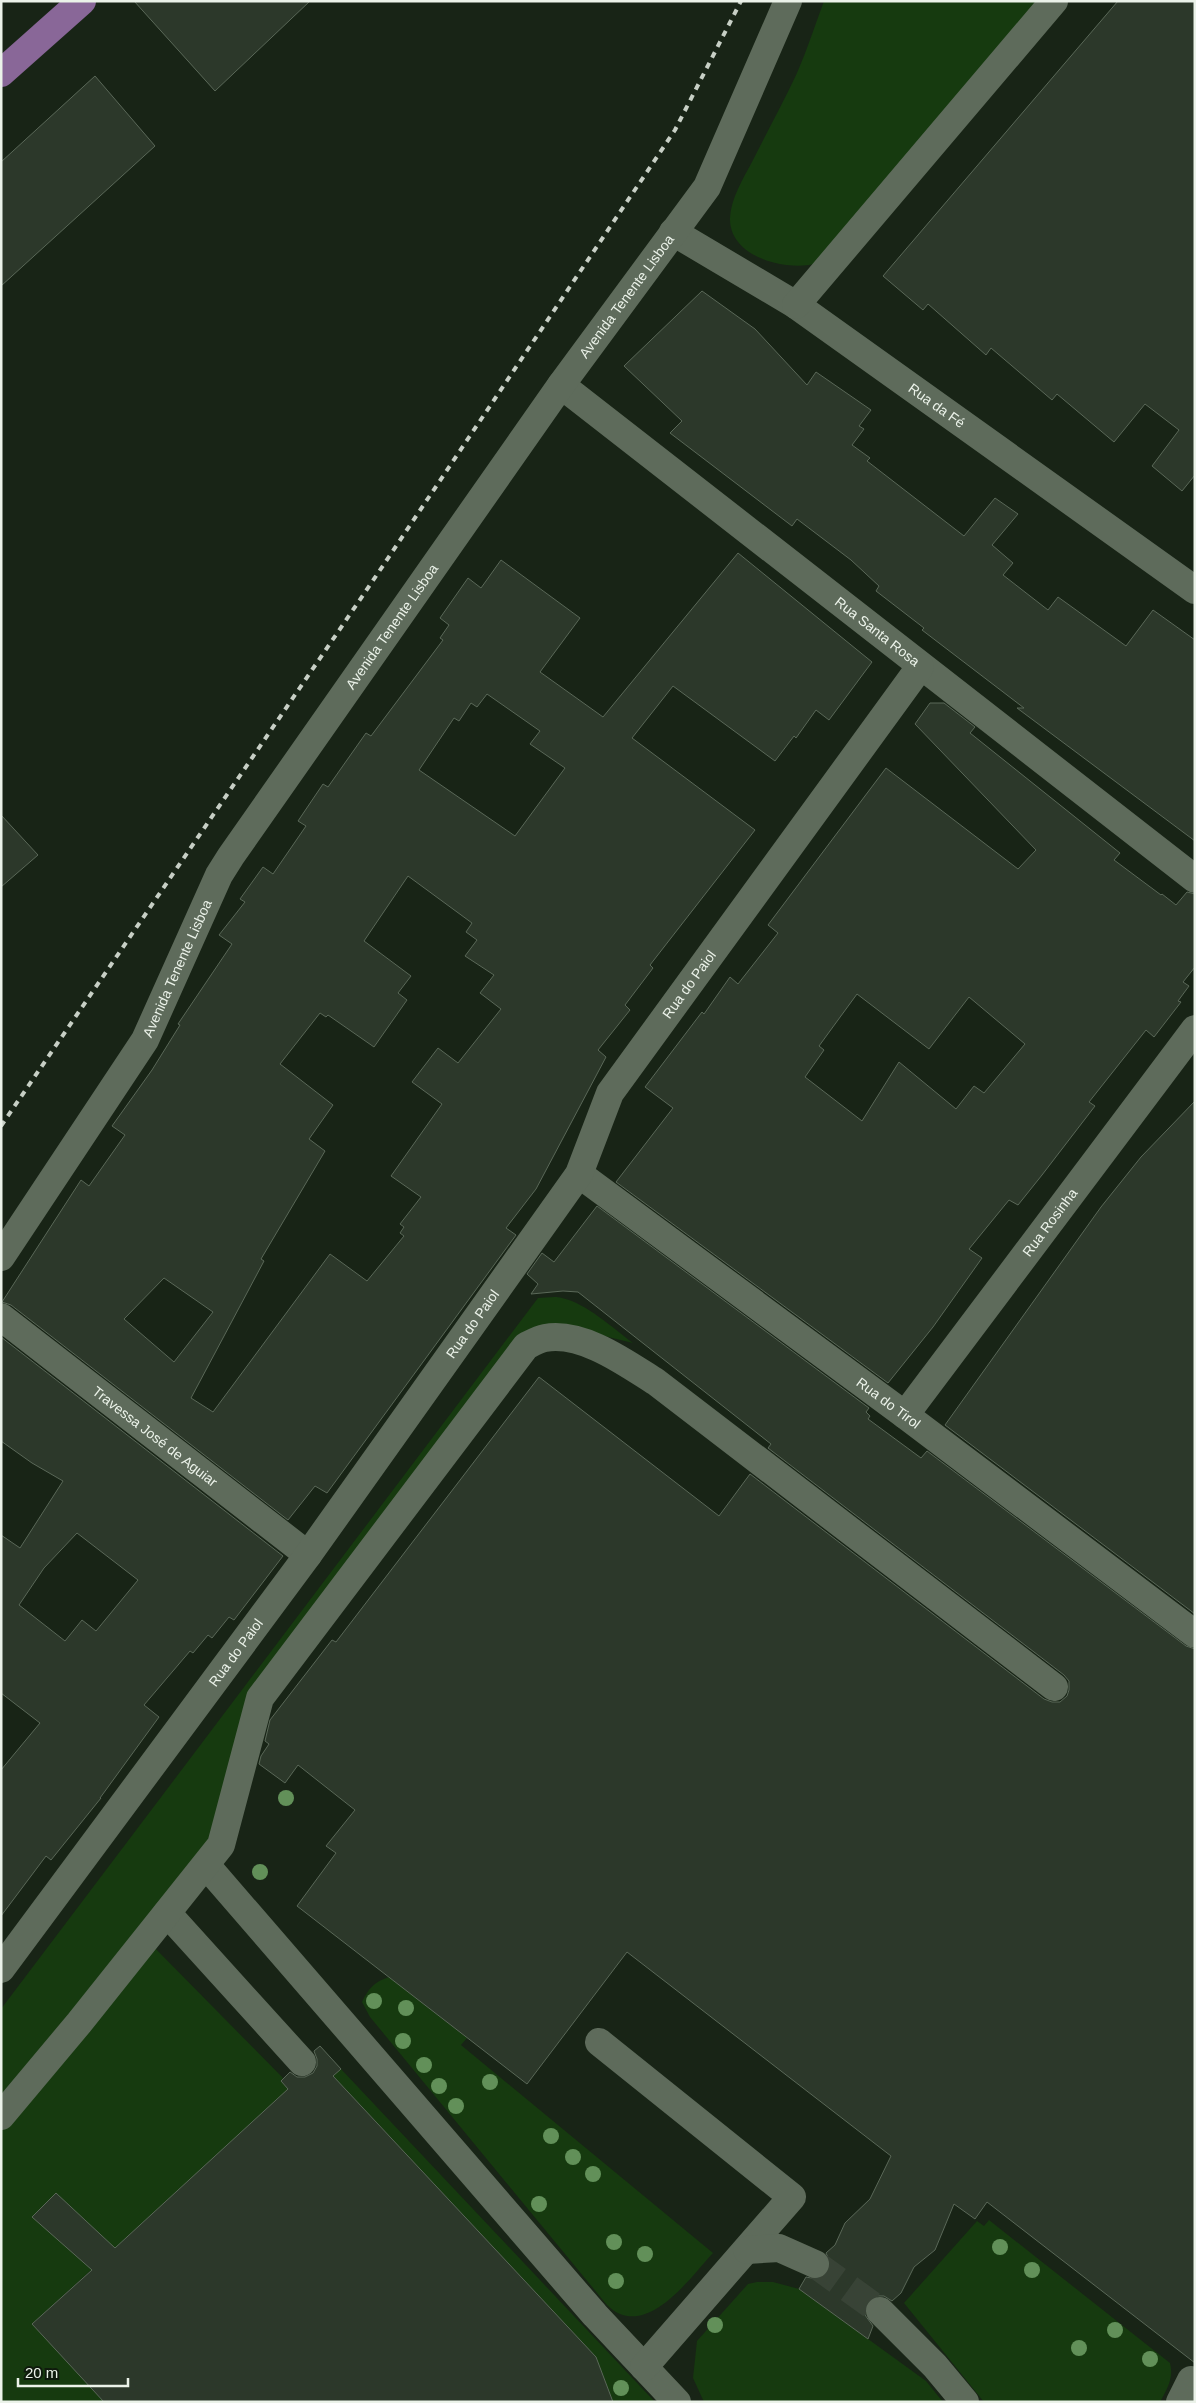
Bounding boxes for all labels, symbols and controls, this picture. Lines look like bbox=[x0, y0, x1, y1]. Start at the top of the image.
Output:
street label: Avenida Tenente Lisboa bbox=[576, 231, 677, 361]
street label: Rua da Fé bbox=[905, 380, 968, 431]
street label: Avenida Tenente Lisboa bbox=[342, 561, 441, 692]
street label: Rua Santa Rosa bbox=[832, 594, 923, 670]
street label: Avenida Tenente Lisboa bbox=[139, 897, 215, 1040]
street label: Rua do Paiol bbox=[659, 947, 719, 1022]
street label: Rua Rosinha bbox=[1019, 1185, 1081, 1260]
street label: Rua do Paiol bbox=[443, 1287, 502, 1361]
street label: Rua do Tirol bbox=[853, 1374, 924, 1432]
street label: Travessa José de Aguiar bbox=[89, 1383, 221, 1490]
street label: Rua do Paiol bbox=[205, 1616, 266, 1690]
scale bar bbox=[18, 2356, 128, 2388]
text: 20 m bbox=[25, 2364, 58, 2381]

